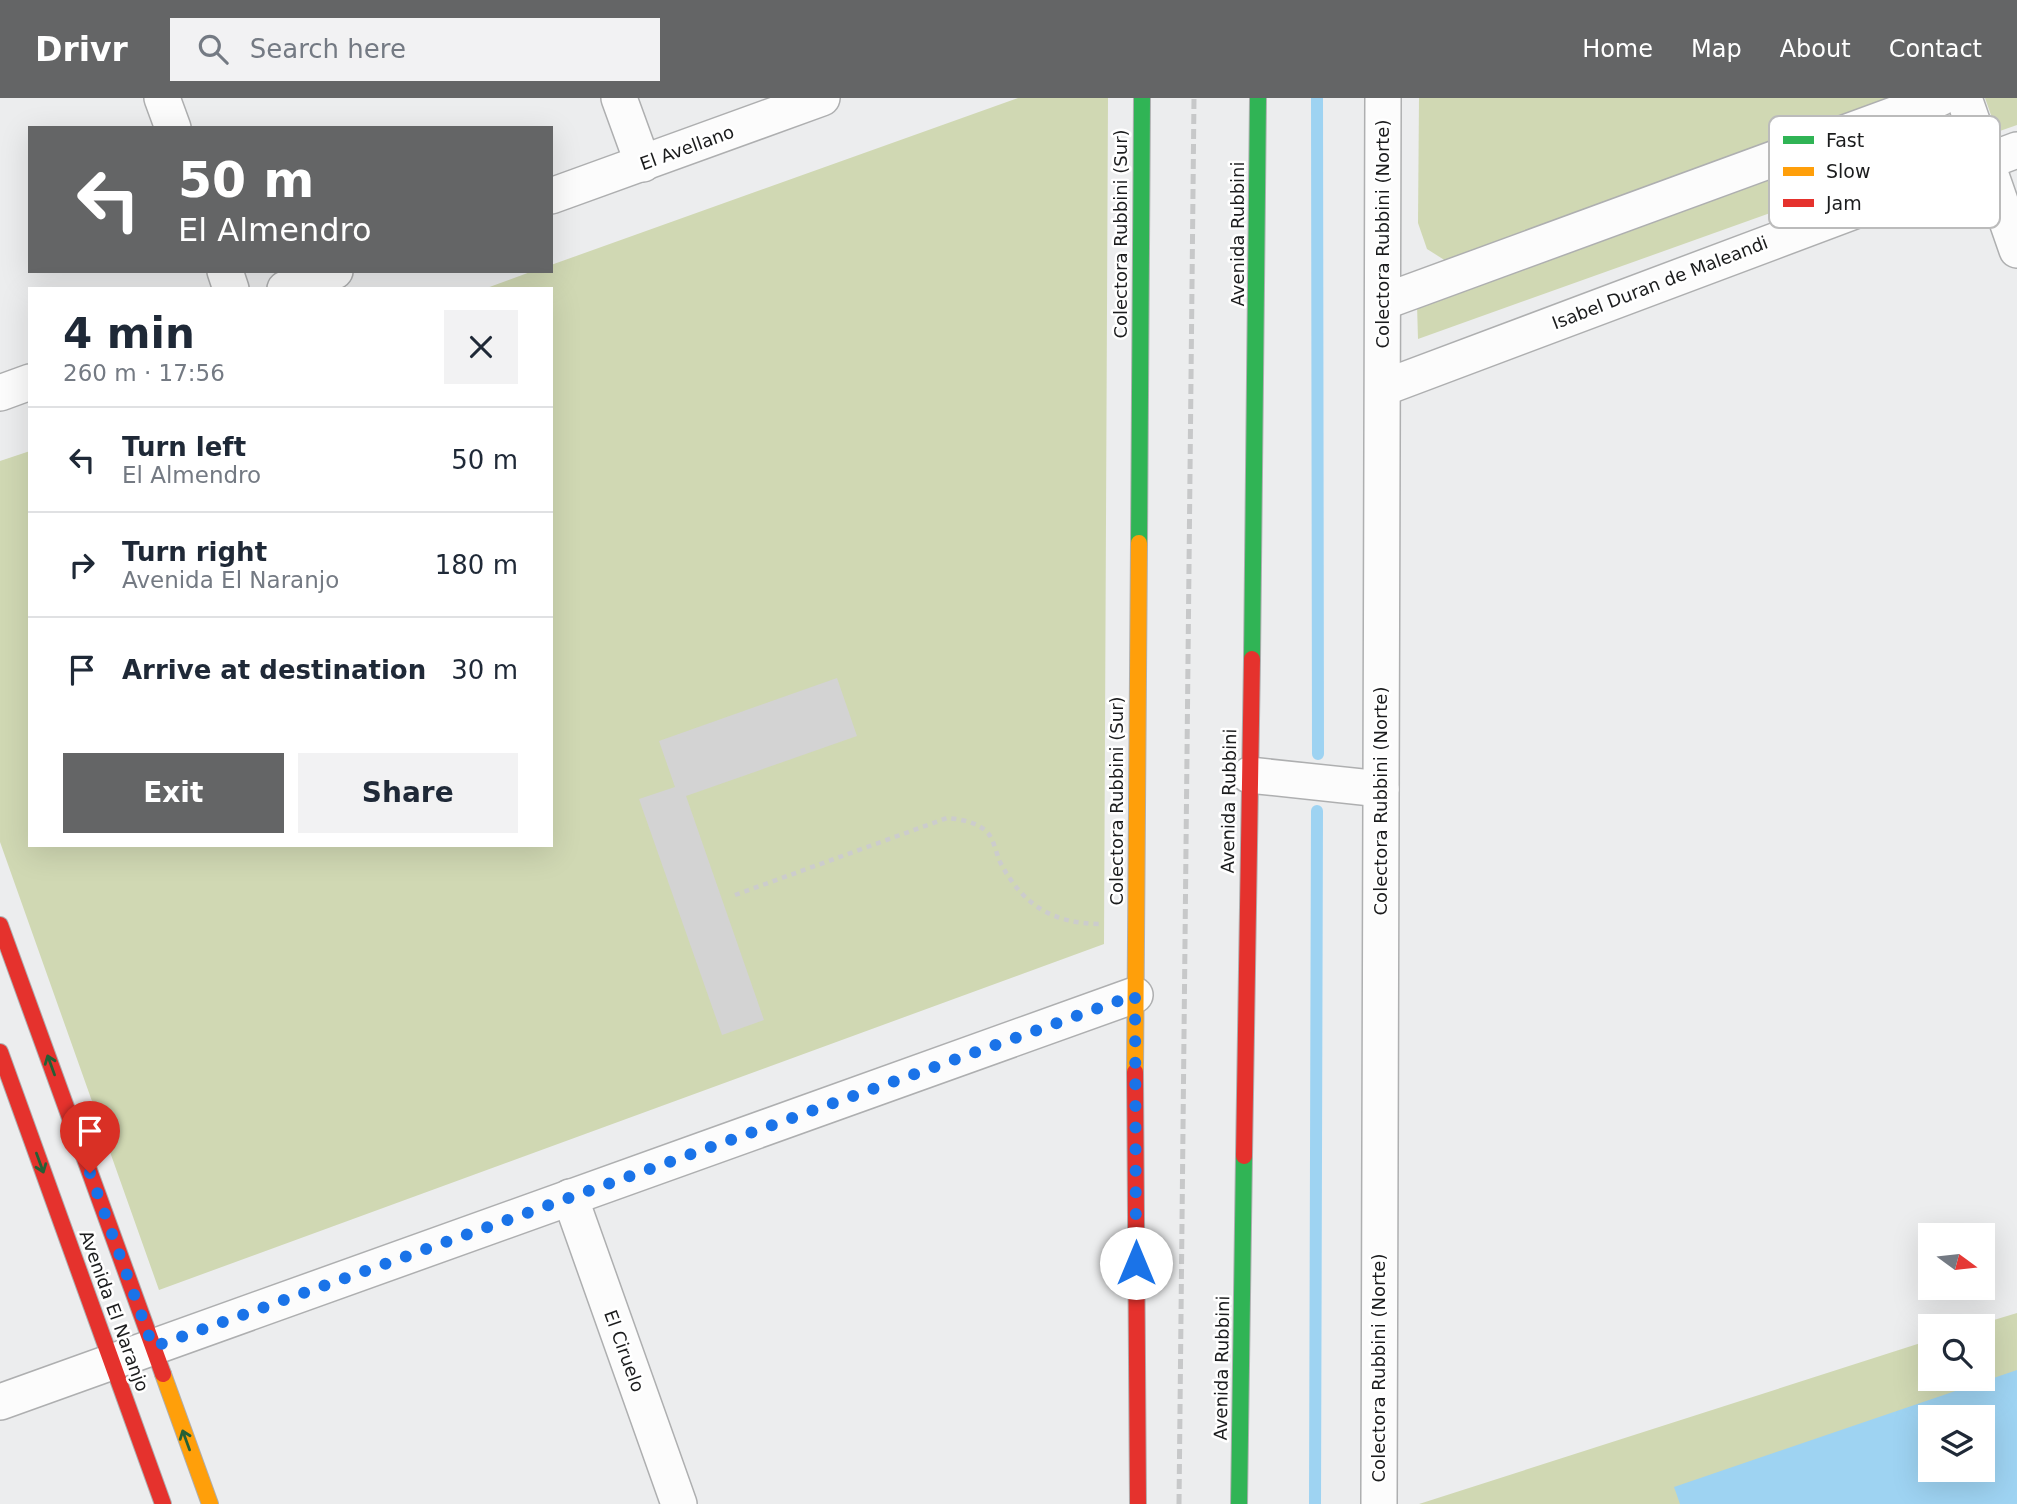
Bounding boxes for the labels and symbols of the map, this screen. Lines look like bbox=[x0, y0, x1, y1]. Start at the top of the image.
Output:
legend bbox=[1769, 116, 2000, 228]
street label: Colectora Rubbini (Norte) bbox=[1372, 120, 1393, 348]
street label: El Avellano bbox=[637, 121, 737, 174]
street label: Colectora Rubbini (Sur) bbox=[1110, 129, 1131, 339]
text: Fast bbox=[1826, 129, 1864, 151]
text: Slow bbox=[1826, 160, 1871, 182]
street label: Avenida Rubbini bbox=[1227, 162, 1248, 306]
text: Jam bbox=[1825, 192, 1862, 214]
street label: Isabel Duran de Maleandi bbox=[1549, 232, 1771, 333]
street label: Colectora Rubbini (Norte) bbox=[1370, 687, 1391, 915]
street label: Colectora Rubbini (Sur) bbox=[1106, 696, 1127, 906]
street label: Avenida Rubbini bbox=[1217, 728, 1240, 874]
one-way arrow bbox=[43, 1054, 56, 1076]
pin bbox=[60, 1101, 120, 1173]
one-way arrow bbox=[35, 1151, 47, 1173]
north arrow bbox=[1918, 1223, 1995, 1300]
position arrow bbox=[1099, 1226, 1173, 1300]
street label: Avenida El Naranjo bbox=[76, 1227, 153, 1394]
street label: Colectora Rubbini (Norte) bbox=[1368, 1254, 1389, 1482]
street label: Avenida Rubbini bbox=[1210, 1295, 1233, 1441]
street label: El Ciruelo bbox=[600, 1307, 649, 1395]
one-way arrow bbox=[179, 1429, 191, 1451]

